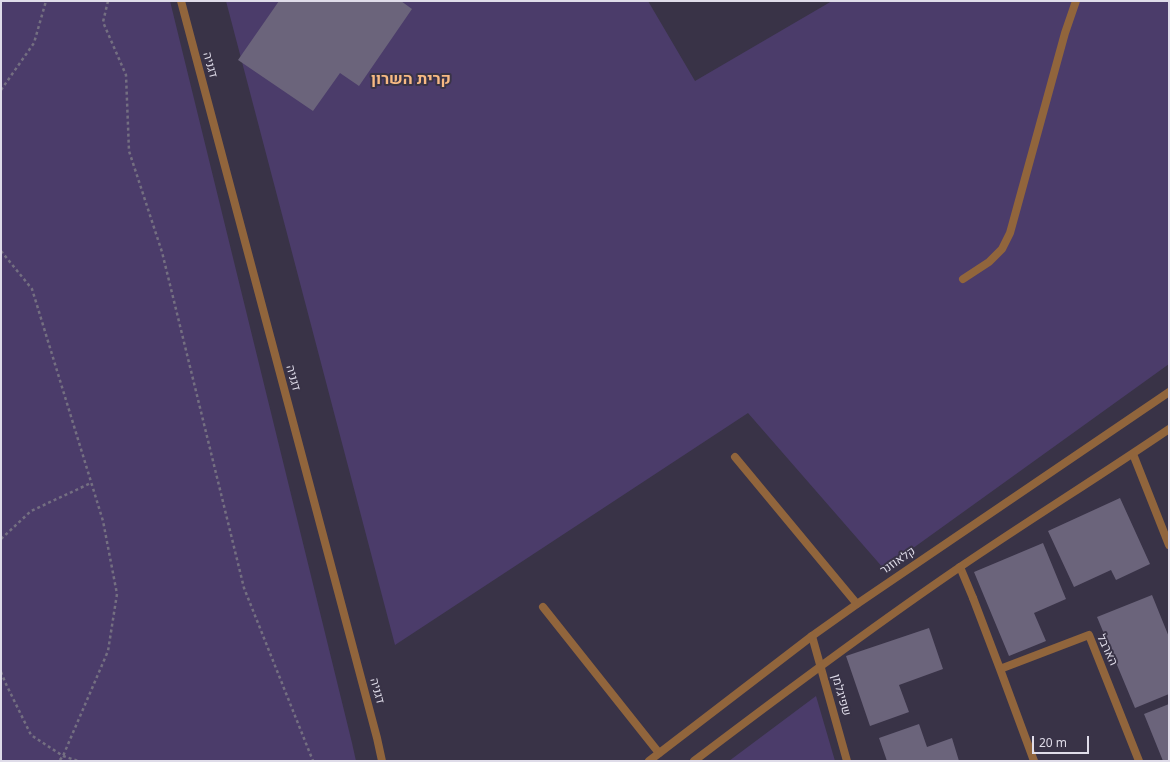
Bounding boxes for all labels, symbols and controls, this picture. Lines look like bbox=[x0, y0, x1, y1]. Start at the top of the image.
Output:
street label: דגניה bbox=[200, 51, 220, 79]
district label: קרית השרון bbox=[371, 69, 451, 89]
street label: דגניה bbox=[283, 364, 303, 392]
street label: קלאוזנר bbox=[878, 544, 918, 578]
street label: הארבל bbox=[1093, 632, 1121, 668]
street label: שפיגלמן bbox=[828, 673, 854, 717]
street label: דגניה bbox=[367, 677, 387, 705]
scale bar bbox=[1034, 728, 1091, 754]
text: 20 m bbox=[1039, 734, 1067, 751]

